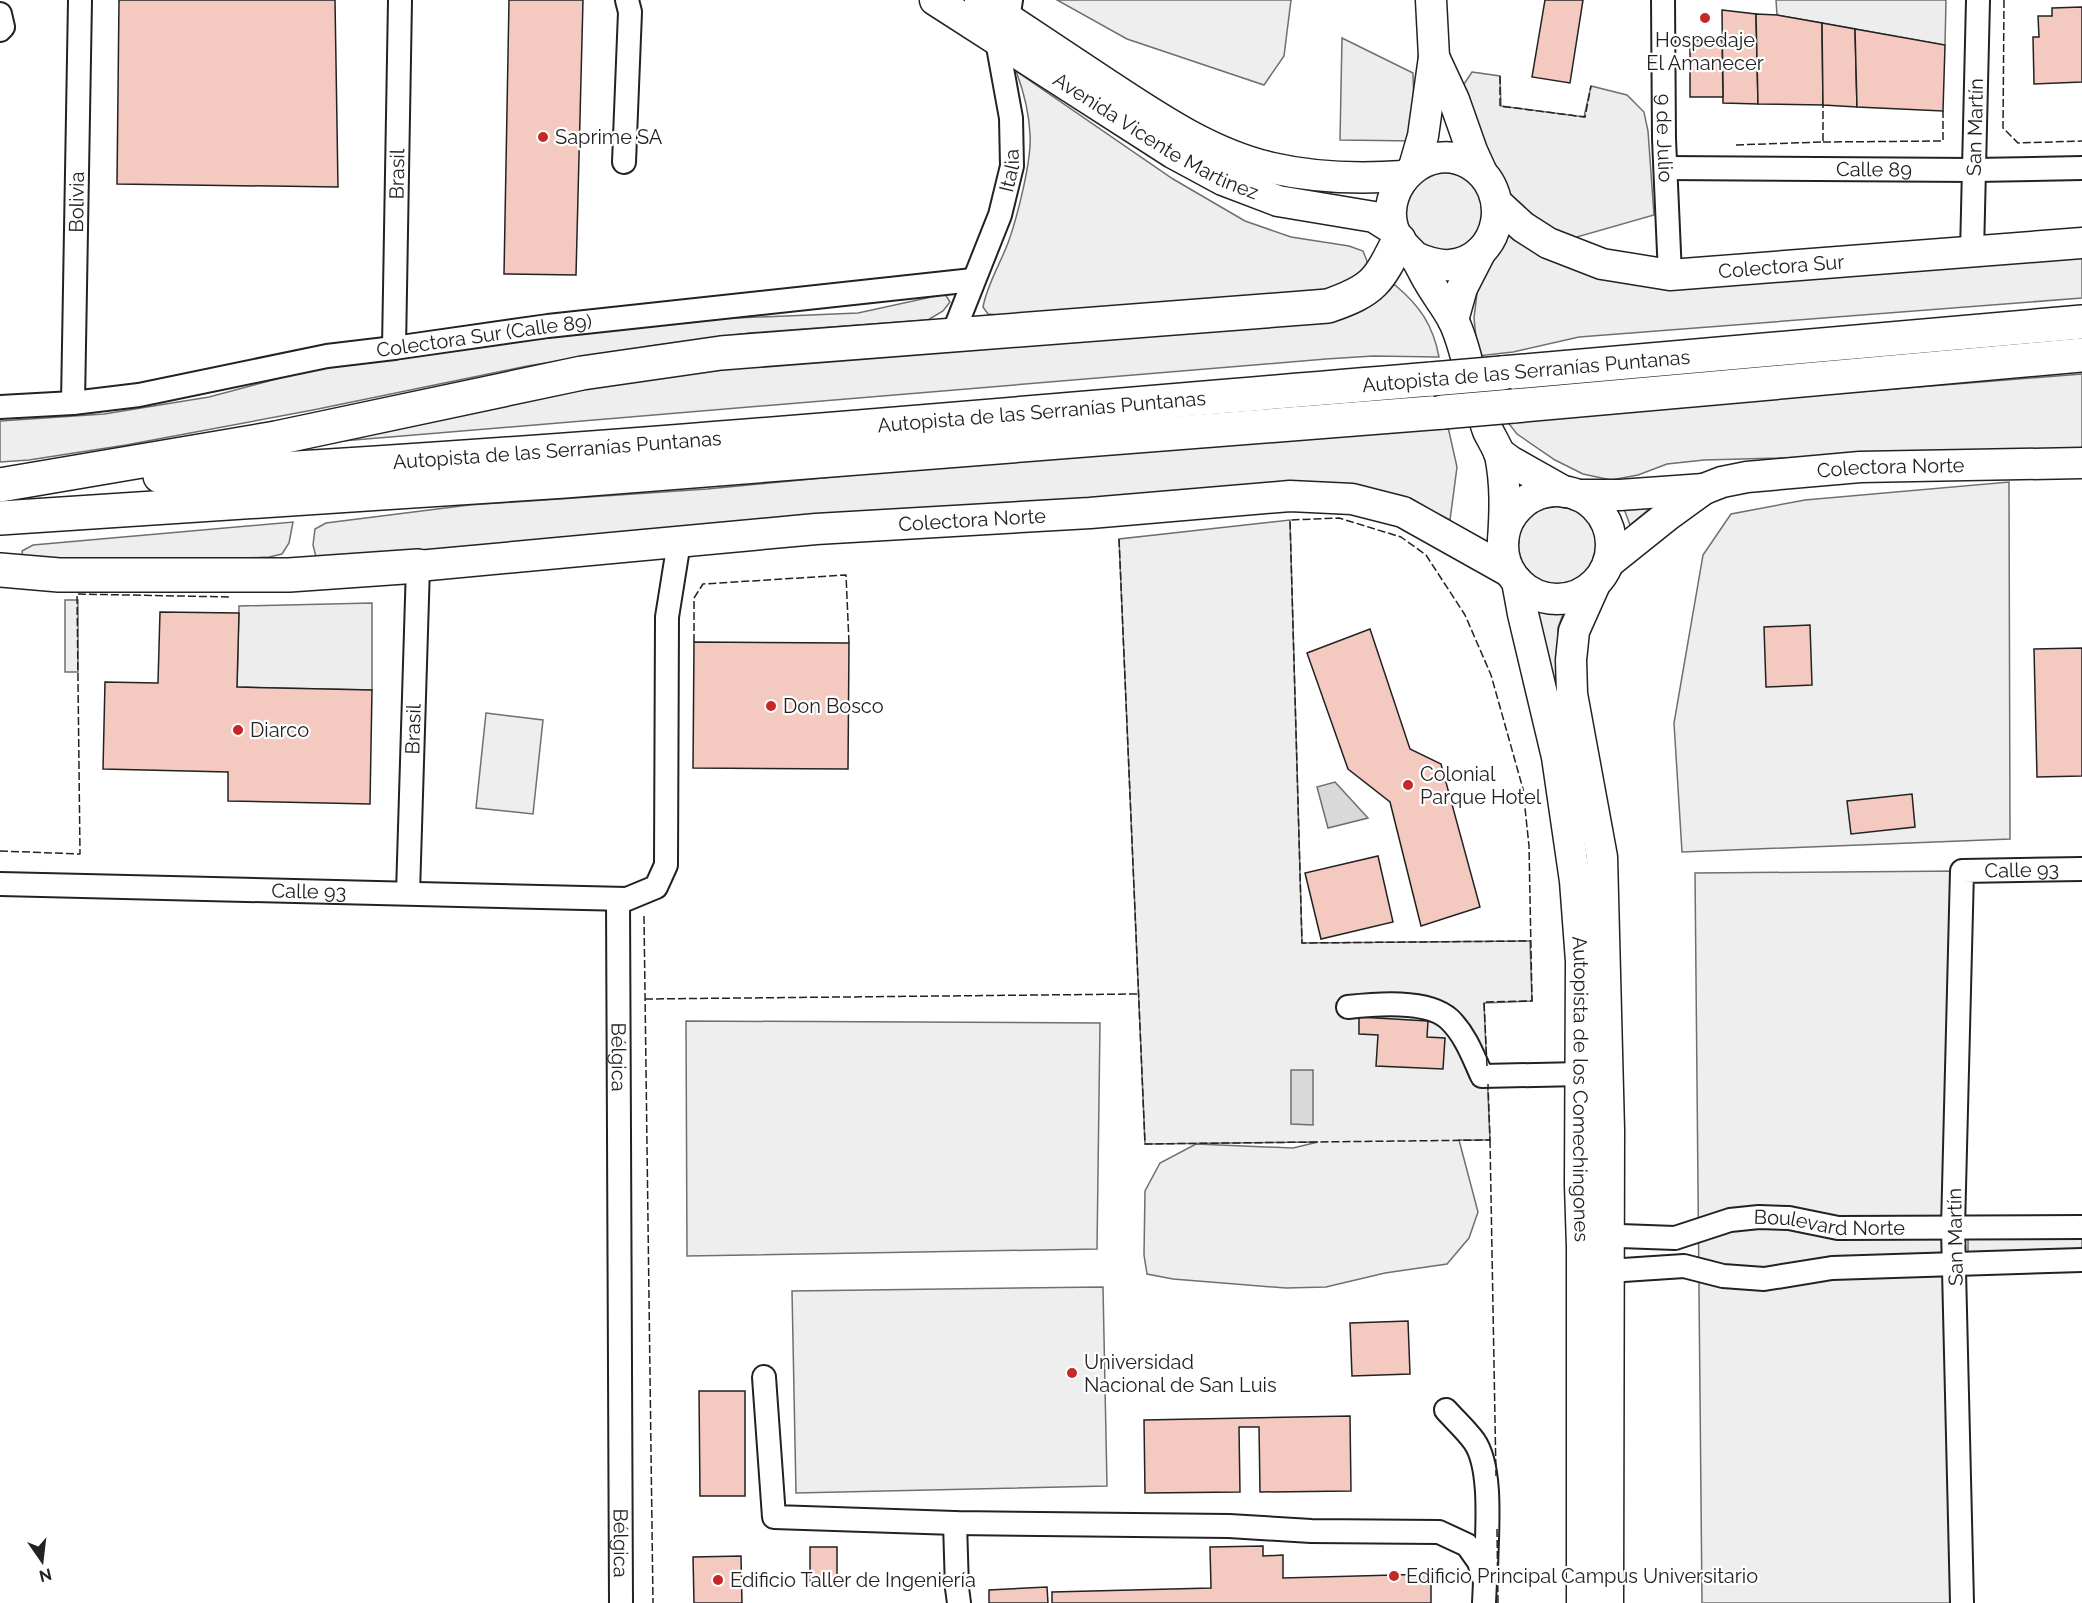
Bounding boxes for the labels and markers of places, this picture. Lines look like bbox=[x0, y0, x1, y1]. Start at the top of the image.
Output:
marker: Hospedaje El Amanecer bbox=[1698, 11, 1712, 25]
place label: Hospedaje El Amanecer bbox=[1646, 28, 1764, 75]
place label: Saprime SA bbox=[555, 125, 663, 149]
marker: Saprime SA bbox=[536, 130, 550, 144]
place label: Don Bosco bbox=[783, 694, 884, 718]
marker: Don Bosco bbox=[764, 699, 778, 713]
place label: Diarco bbox=[250, 718, 309, 742]
marker: Diarco bbox=[231, 723, 245, 737]
place label: Colonial Parque Hotel bbox=[1420, 762, 1542, 809]
marker: Colonial Parque Hotel bbox=[1401, 778, 1415, 792]
place label: Universidad Nacional de San Luis bbox=[1084, 1350, 1277, 1397]
marker: Universidad Nacional de San Luis bbox=[1065, 1366, 1079, 1380]
place label: Edificio Principal Campus Universitario bbox=[1406, 1564, 1758, 1588]
place label: Edificio Taller de Ingeniería bbox=[730, 1568, 976, 1592]
marker: Edificio Principal Campus Universitario bbox=[1387, 1569, 1401, 1583]
marker: Edificio Taller de Ingeniería bbox=[711, 1573, 725, 1587]

